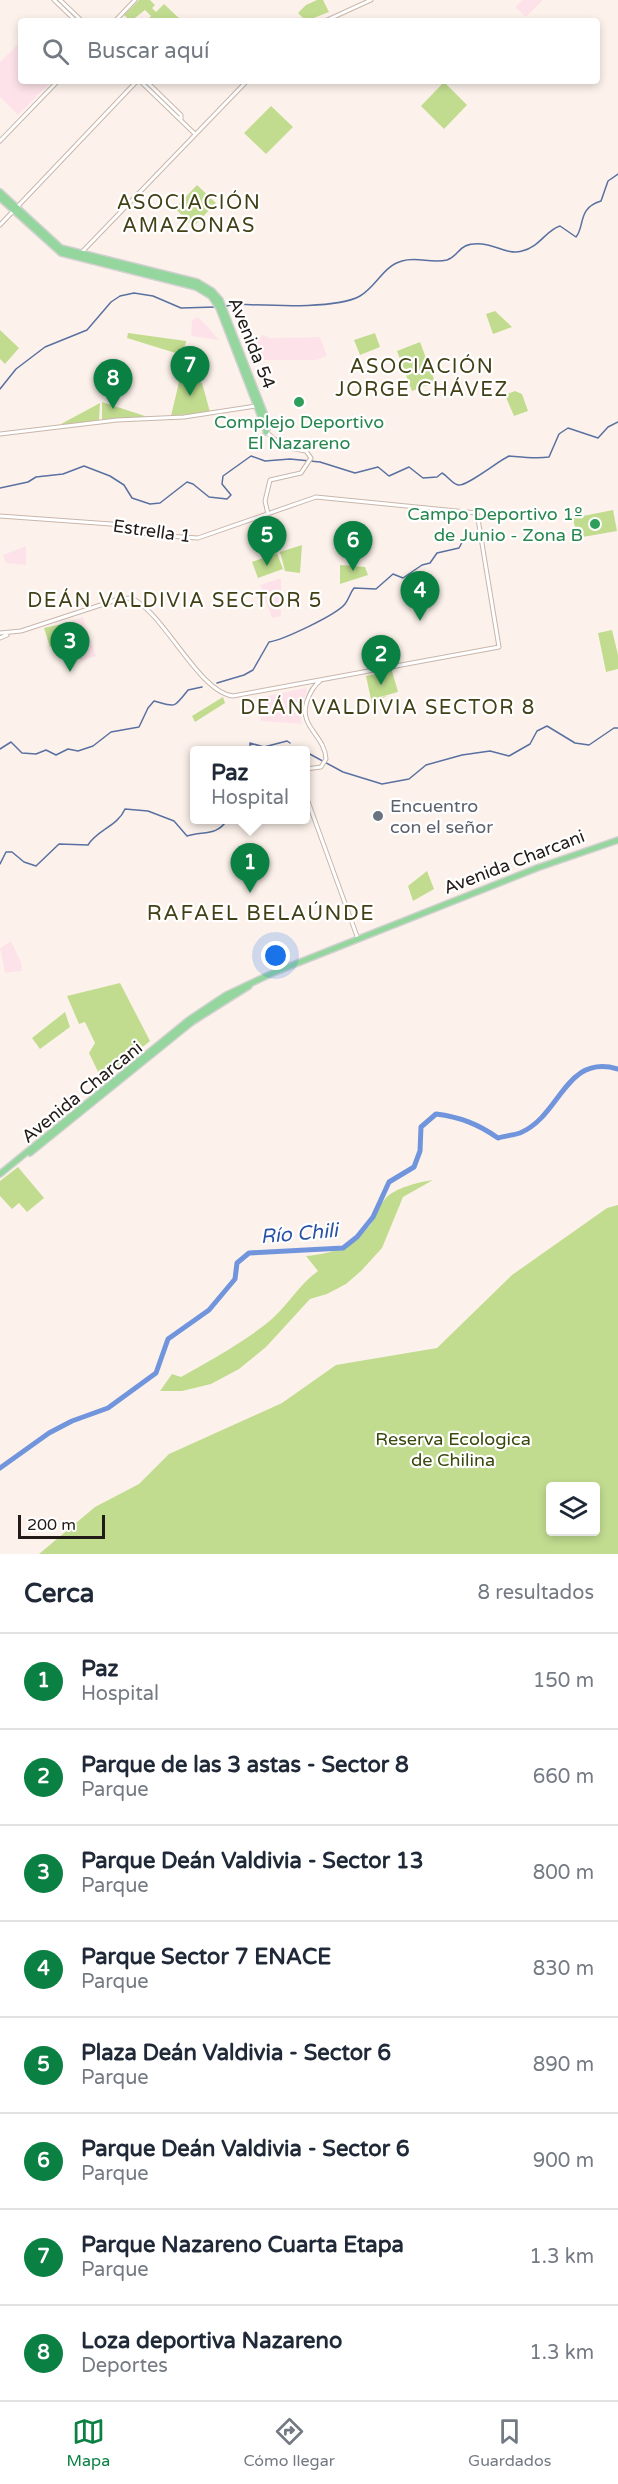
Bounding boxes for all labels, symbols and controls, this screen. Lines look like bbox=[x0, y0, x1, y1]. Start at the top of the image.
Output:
search box bbox=[18, 18, 600, 84]
icon: search bbox=[39, 35, 72, 68]
text: Buscar aquí bbox=[87, 38, 209, 64]
district label: ASOCIACIÓN AMAZONAS bbox=[117, 190, 261, 238]
street label: Avenida 54 bbox=[224, 294, 280, 392]
pin: 7 bbox=[170, 346, 210, 396]
district label: ASOCIACIÓN JORGE CHÁVEZ bbox=[335, 354, 509, 402]
pin: 8 bbox=[94, 360, 132, 409]
marker: Complejo Deportivo El Nazareno bbox=[292, 395, 306, 409]
place label: Complejo Deportivo El Nazareno bbox=[214, 411, 384, 454]
place label: Campo Deportivo 1º de Junio - Zona B bbox=[407, 503, 583, 546]
street label: Estrella 1 bbox=[112, 515, 192, 547]
pin: 5 bbox=[248, 516, 286, 566]
marker: Campo Deportivo 1º de Junio - Zona B bbox=[588, 517, 602, 531]
pin: 6 bbox=[334, 522, 372, 571]
pin: 4 bbox=[400, 572, 440, 621]
district label: DEÁN VALDIVIA SECTOR 5 bbox=[27, 588, 323, 613]
pin: 3 bbox=[50, 622, 90, 672]
pin: 2 bbox=[362, 636, 400, 685]
district label: DEÁN VALDIVIA SECTOR 8 bbox=[240, 695, 536, 720]
popup bbox=[190, 746, 310, 824]
text: Paz bbox=[211, 760, 249, 786]
text: Hospital bbox=[211, 786, 289, 810]
place label: Encuentro con el señor bbox=[390, 795, 493, 838]
marker: Encuentro con el señor bbox=[371, 809, 385, 823]
street label: Avenida Charcani bbox=[440, 825, 588, 899]
pin: 1 bbox=[230, 844, 270, 893]
district label: RAFAEL BELAÚNDE bbox=[147, 901, 375, 926]
your location bbox=[261, 941, 290, 970]
street label: Avenida Charcani bbox=[17, 1036, 147, 1148]
water label: Río Chili bbox=[259, 1218, 342, 1249]
park label: Reserva Ecologica de Chilina bbox=[375, 1428, 531, 1471]
map controls bbox=[546, 1482, 600, 1536]
button: layers bbox=[546, 1482, 600, 1536]
scale bar bbox=[18, 1512, 105, 1540]
text: 200 m bbox=[27, 1515, 76, 1535]
text: Cerca bbox=[24, 1578, 94, 1609]
text: 8 resultados bbox=[478, 1581, 594, 1605]
text: Paz bbox=[81, 1656, 119, 1682]
text: 1 bbox=[37, 1669, 50, 1693]
text: 150 m bbox=[533, 1669, 594, 1693]
text: Hospital bbox=[81, 1682, 159, 1706]
text: Parque de las 3 astas - Sector 8 bbox=[81, 1752, 409, 1778]
text: 2 bbox=[37, 1765, 50, 1789]
text: 660 m bbox=[533, 1765, 594, 1789]
text: Parque bbox=[81, 1778, 149, 1802]
text: Parque Deán Valdivia - Sector 13 bbox=[81, 1848, 423, 1874]
text: 3 bbox=[37, 1861, 50, 1885]
text: 800 m bbox=[533, 1861, 594, 1885]
text: Parque bbox=[81, 1874, 149, 1898]
text: Parque Sector 7 ENACE bbox=[81, 1944, 331, 1970]
text: 4 bbox=[37, 1957, 50, 1981]
text: 830 m bbox=[533, 1957, 594, 1981]
text: Parque bbox=[81, 1970, 149, 1994]
text: Plaza Deán Valdivia - Sector 6 bbox=[81, 2040, 391, 2066]
text: 5 bbox=[37, 2053, 50, 2077]
text: 890 m bbox=[533, 2053, 594, 2077]
text: Parque bbox=[81, 2066, 149, 2090]
text: Parque Deán Valdivia - Sector 6 bbox=[81, 2136, 410, 2162]
text: 6 bbox=[37, 2149, 50, 2173]
text: 900 m bbox=[533, 2149, 594, 2173]
text: Parque bbox=[81, 2162, 149, 2186]
text: Parque Nazareno Cuarta Etapa bbox=[81, 2232, 404, 2258]
text: 7 bbox=[37, 2245, 50, 2269]
text: 1.3 km bbox=[529, 2245, 594, 2269]
text: Parque bbox=[81, 2258, 149, 2282]
text: Loza deportiva Nazareno bbox=[81, 2328, 342, 2354]
text: 8 bbox=[37, 2341, 50, 2365]
text: 1.3 km bbox=[529, 2341, 594, 2365]
text: Deportes bbox=[81, 2354, 168, 2378]
tab: Mapa bbox=[67, 2415, 110, 2471]
tab: Cómo llegar bbox=[243, 2415, 335, 2471]
tab: Guardados bbox=[468, 2415, 551, 2471]

